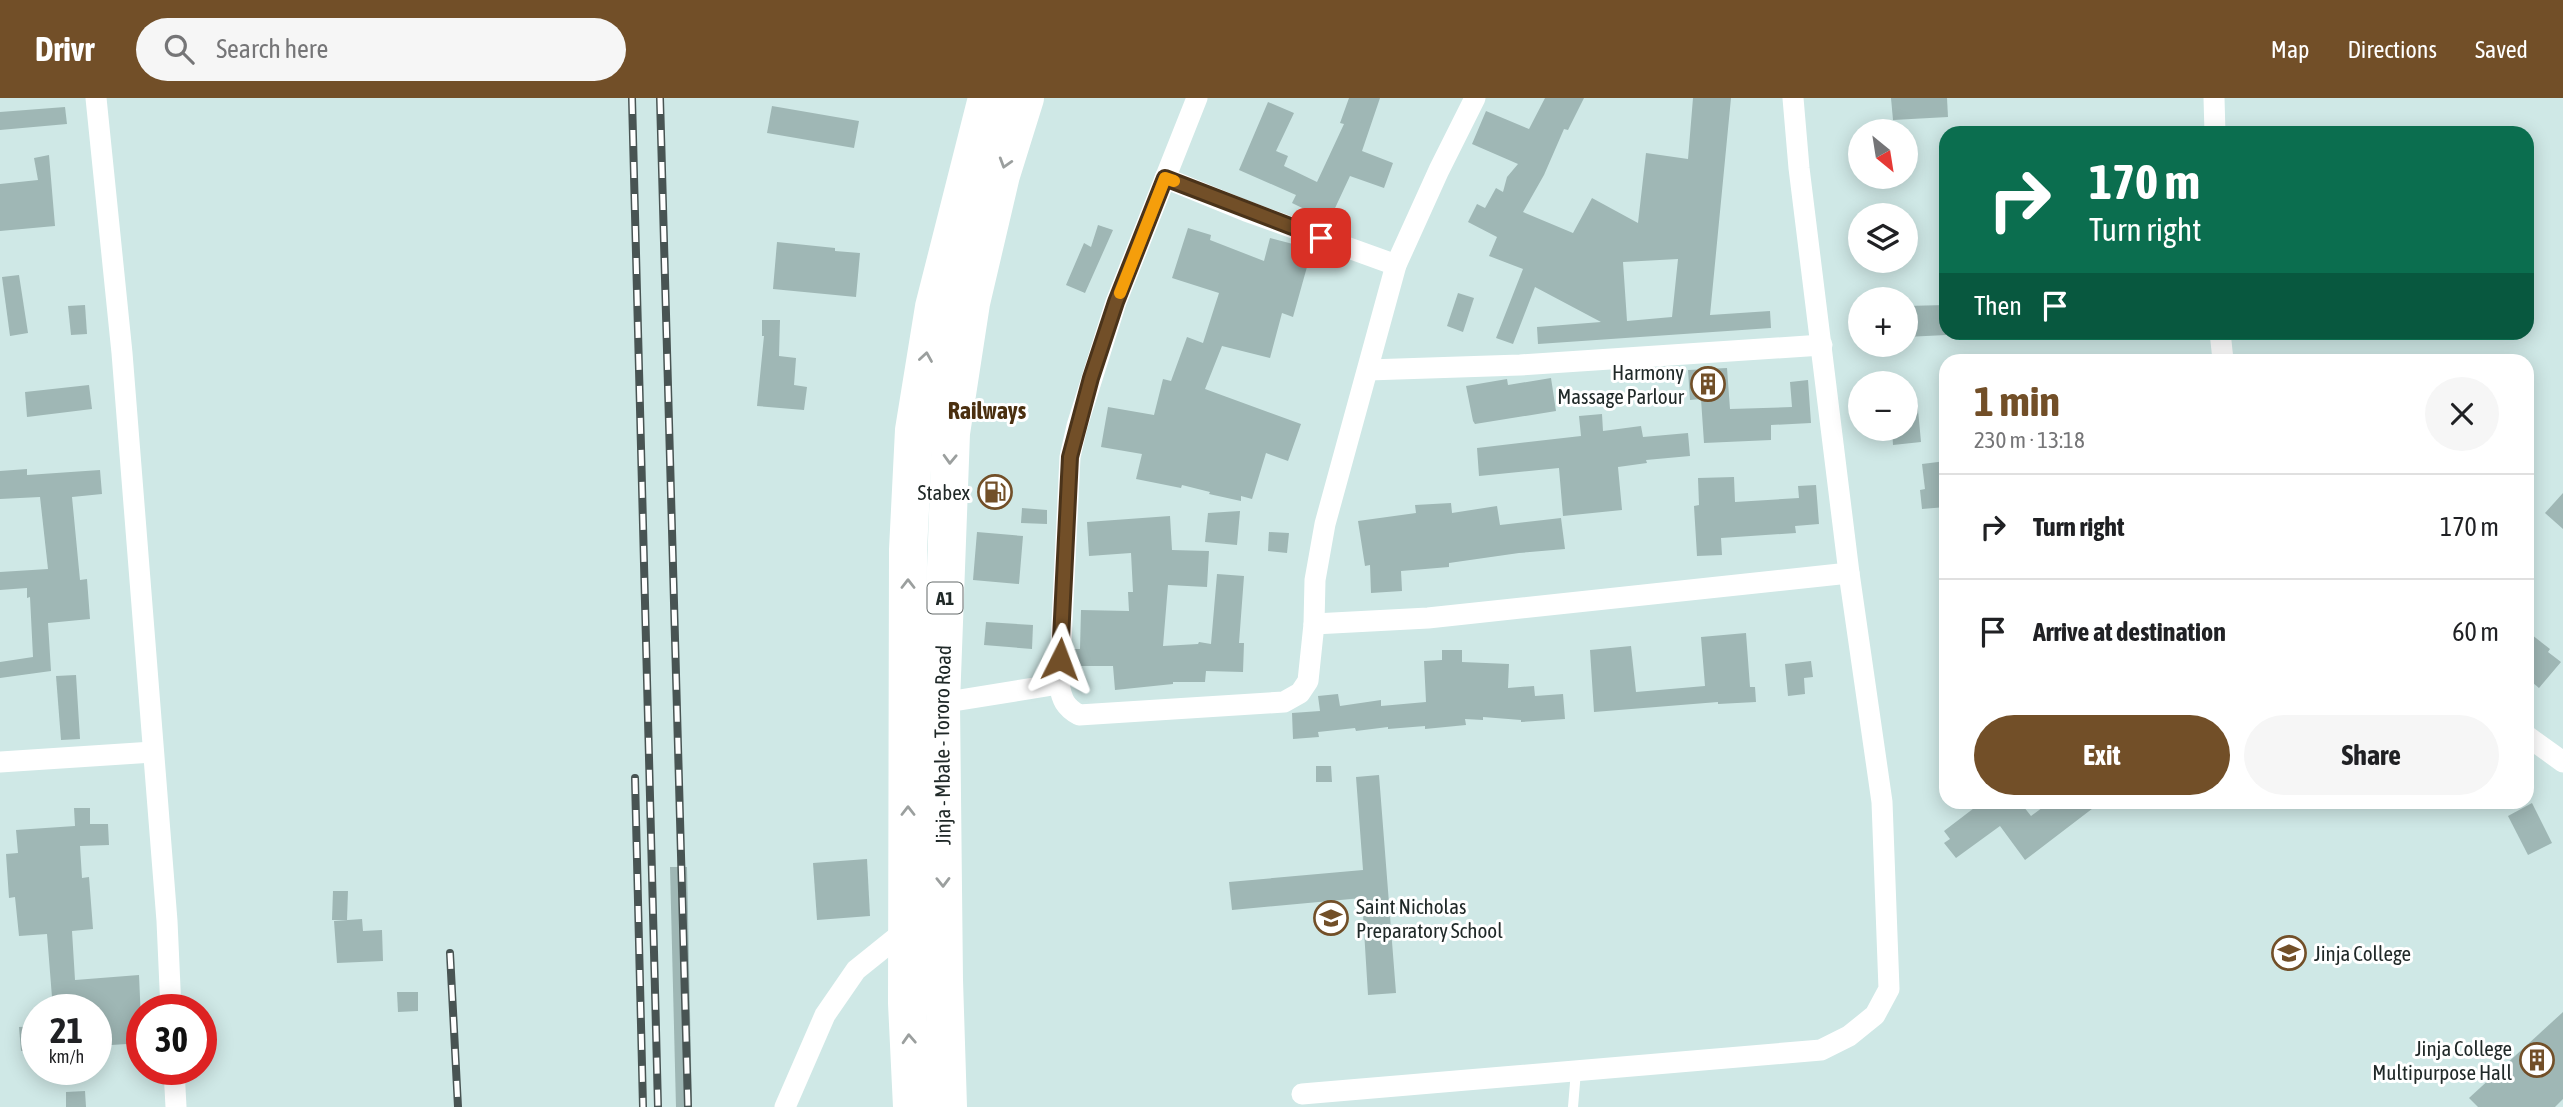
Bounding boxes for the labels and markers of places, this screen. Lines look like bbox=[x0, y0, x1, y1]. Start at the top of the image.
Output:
pin bbox=[1291, 208, 1351, 268]
place label: Harmony Massage Parlour bbox=[1557, 360, 1685, 408]
building icon: Harmony Massage Parlour bbox=[1689, 365, 1727, 403]
fuel station icon: Stabex bbox=[976, 473, 1014, 511]
place label: Stabex bbox=[918, 480, 971, 504]
place label: Saint Nicholas Preparatory School bbox=[1356, 894, 1503, 942]
school or university icon: Saint Nicholas Preparatory School bbox=[1312, 899, 1350, 937]
school or university icon: Jinja College bbox=[2270, 934, 2308, 972]
place label: Jinja College bbox=[2314, 941, 2411, 965]
place label: Jinja College Multipurpose Hall bbox=[2372, 1036, 2512, 1084]
building icon: Jinja College Multipurpose Hall bbox=[2518, 1041, 2556, 1079]

